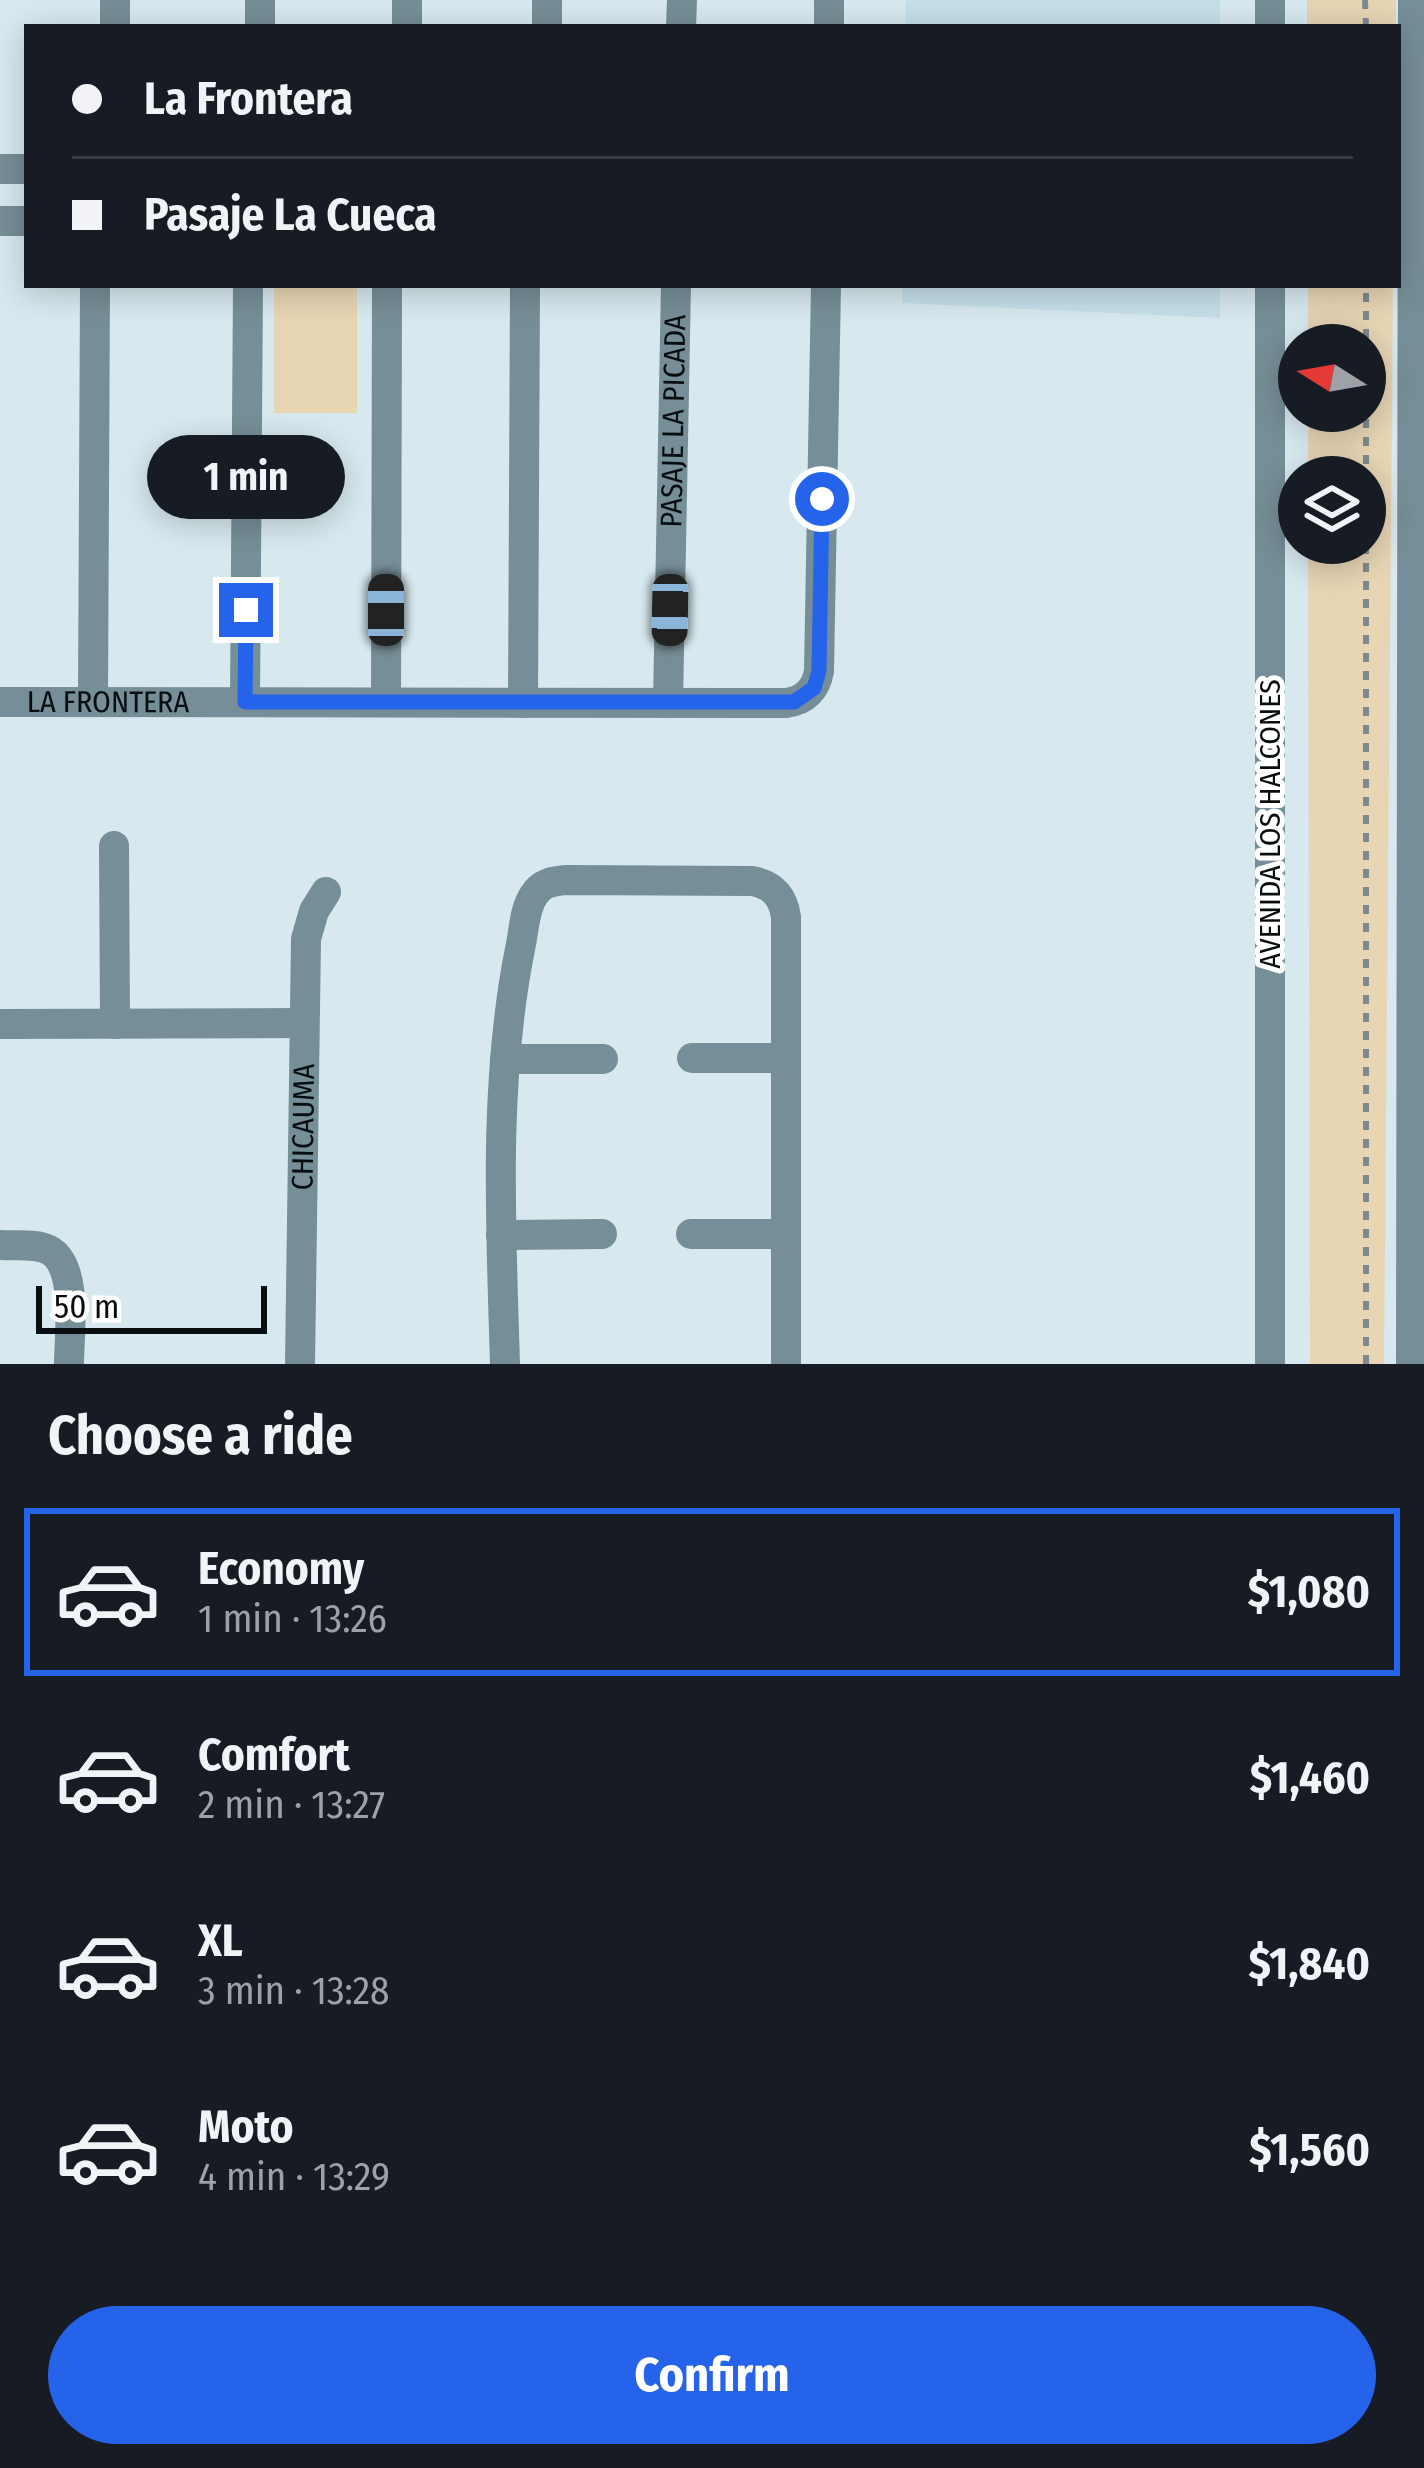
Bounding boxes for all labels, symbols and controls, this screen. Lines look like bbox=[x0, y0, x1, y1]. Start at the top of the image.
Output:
text: La Frontera bbox=[144, 72, 353, 126]
text: Pasaje La Cueca bbox=[144, 188, 437, 242]
street label: PASAJE LA PICADA bbox=[653, 314, 693, 528]
north arrow bbox=[1278, 324, 1386, 432]
map controls bbox=[1278, 324, 1386, 564]
callout: 1 min bbox=[147, 436, 345, 520]
text: 1 min bbox=[204, 454, 288, 500]
button: layers bbox=[1278, 456, 1386, 564]
route start bbox=[795, 472, 849, 526]
car bbox=[368, 574, 404, 646]
car bbox=[651, 574, 689, 646]
route end bbox=[219, 583, 273, 637]
street label: AVENIDA LOS HALCONES bbox=[1252, 679, 1288, 969]
street label: LA FRONTERA bbox=[27, 684, 190, 720]
street label: CHICAUMA bbox=[284, 1063, 322, 1191]
scale bar bbox=[36, 1280, 267, 1333]
text: 50 m bbox=[54, 1287, 119, 1327]
text: Choose a ride bbox=[48, 1404, 353, 1468]
icon: car bbox=[54, 1538, 162, 1646]
text: Economy bbox=[198, 1542, 364, 1596]
text: $1,080 bbox=[1248, 1565, 1370, 1619]
text: 1 min · 13:26 bbox=[198, 1596, 387, 1642]
icon: car bbox=[54, 1724, 162, 1832]
text: Comfort bbox=[198, 1728, 350, 1782]
text: $1,460 bbox=[1250, 1751, 1370, 1805]
text: 2 min · 13:27 bbox=[198, 1782, 385, 1828]
icon: car bbox=[54, 1910, 162, 2018]
text: XL bbox=[198, 1914, 243, 1968]
text: $1,840 bbox=[1249, 1937, 1370, 1991]
text: 3 min · 13:28 bbox=[198, 1968, 390, 2014]
icon: car bbox=[54, 2096, 162, 2204]
text: Moto bbox=[198, 2100, 294, 2154]
text: $1,560 bbox=[1249, 2123, 1370, 2177]
text: 4 min · 13:29 bbox=[198, 2154, 390, 2200]
button: Confirm bbox=[48, 2306, 1376, 2444]

